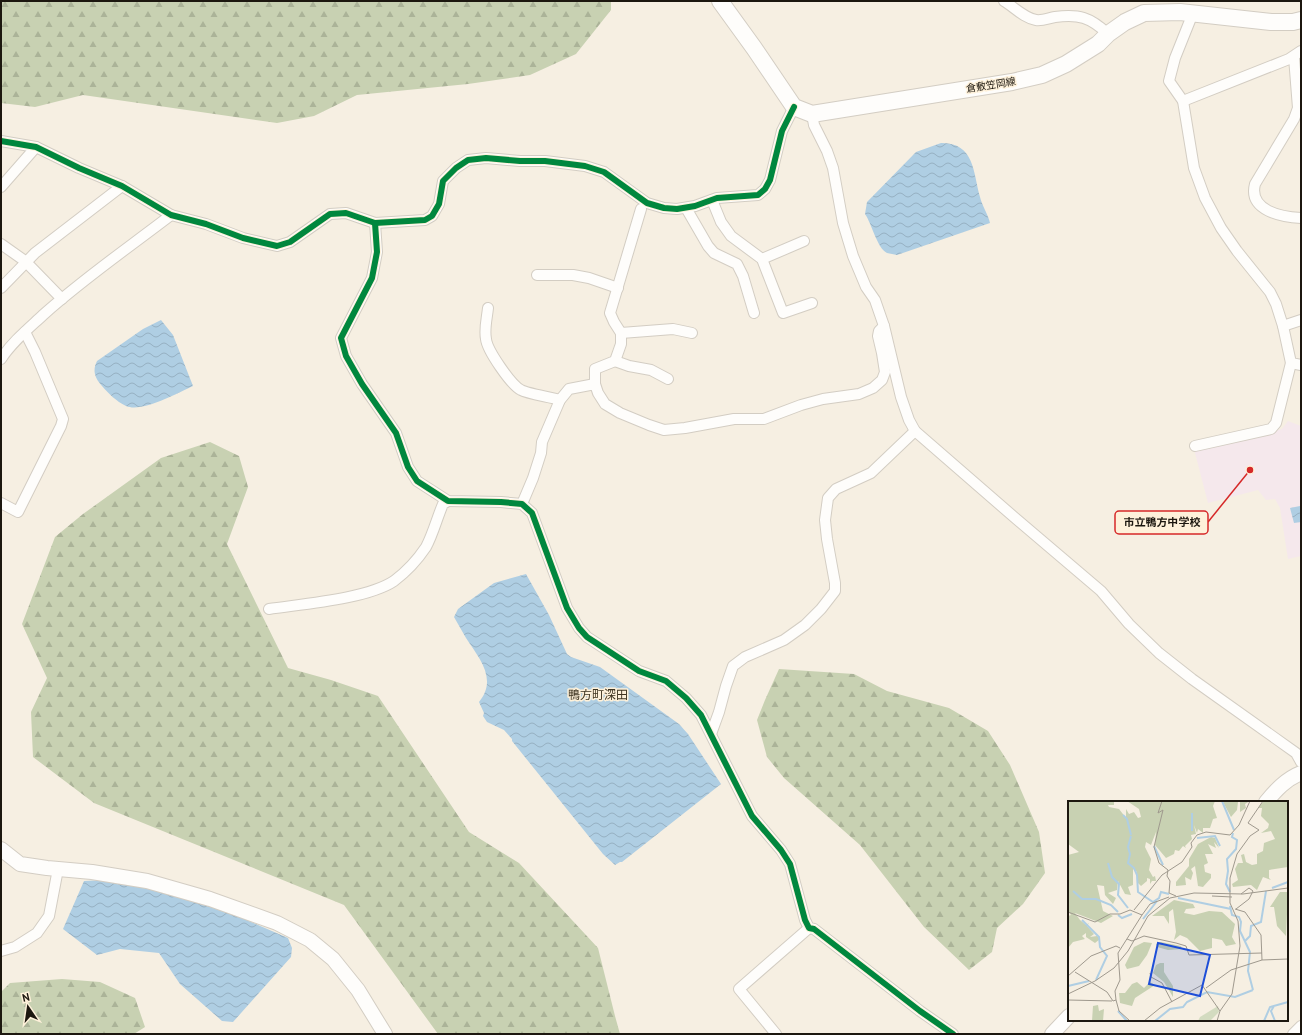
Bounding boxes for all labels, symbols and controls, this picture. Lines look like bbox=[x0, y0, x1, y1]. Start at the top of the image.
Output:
street label: 倉敷笠岡線 bbox=[965, 75, 1017, 95]
callout: 市立鴨方中学校 bbox=[1115, 511, 1208, 534]
text: 市立鴨方中学校 bbox=[1124, 515, 1201, 529]
district label: 鴨方町深田 bbox=[568, 687, 628, 702]
inset map bbox=[1068, 801, 1288, 1021]
north arrow bbox=[8, 987, 48, 1027]
text: N bbox=[21, 990, 31, 1005]

